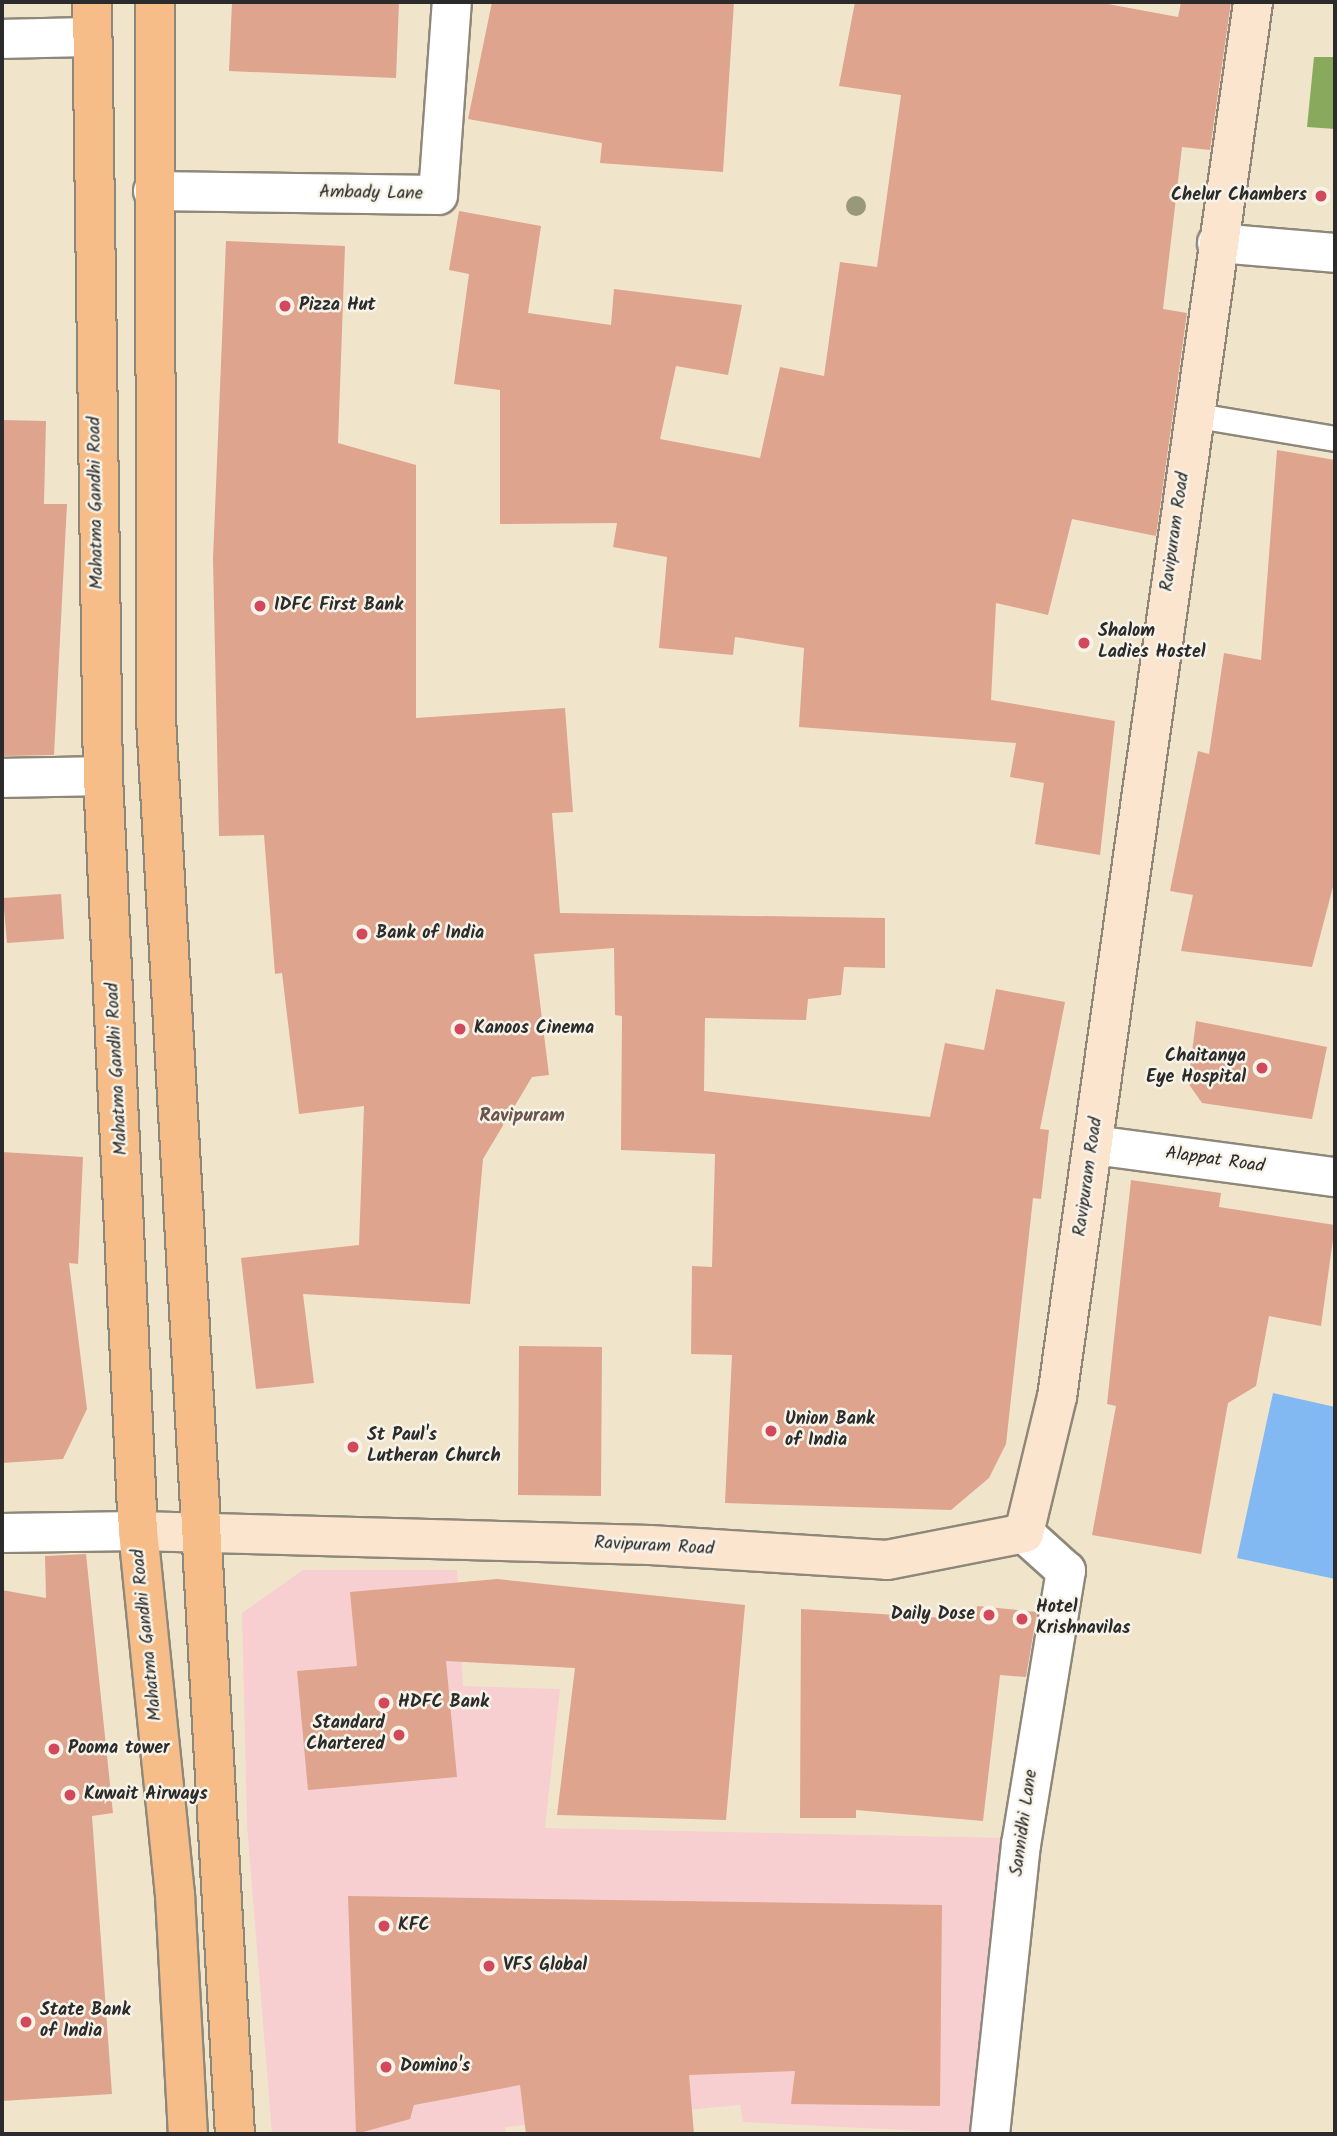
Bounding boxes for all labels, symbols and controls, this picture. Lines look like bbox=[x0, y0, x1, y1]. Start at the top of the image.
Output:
street label: Ambady Lane bbox=[319, 182, 423, 206]
place label: Chelur Chambers bbox=[1171, 185, 1307, 207]
marker: Chelur Chambers bbox=[1313, 188, 1329, 204]
place label: Pizza Hut bbox=[299, 295, 376, 317]
marker: Pizza Hut bbox=[277, 298, 293, 314]
street label: Mahatma Gandhi Road bbox=[85, 416, 109, 590]
street label: Ravipuram Road bbox=[1157, 471, 1195, 593]
place label: IDFC First Bank bbox=[274, 595, 403, 617]
marker: IDFC First Bank bbox=[252, 598, 268, 614]
place label: Shalom Ladies Hostel bbox=[1098, 622, 1206, 664]
marker: Shalom Ladies Hostel bbox=[1076, 635, 1092, 651]
place label: Bank of India bbox=[376, 923, 484, 945]
marker: Bank of India bbox=[354, 926, 370, 942]
street label: Mahatma Gandhi Road bbox=[103, 982, 133, 1156]
place label: Kanoos Cinema bbox=[474, 1018, 594, 1040]
marker: Kanoos Cinema bbox=[452, 1021, 468, 1037]
place label: Chaitanya Eye Hospital bbox=[1146, 1047, 1246, 1090]
marker: Chaitanya Eye Hospital bbox=[1252, 1058, 1272, 1078]
district label: Ravipuram bbox=[479, 1106, 565, 1128]
street label: Ravipuram Road bbox=[1070, 1116, 1108, 1238]
street label: Alappat Road bbox=[1164, 1143, 1266, 1179]
place label: Union Bank of India bbox=[785, 1410, 875, 1452]
marker: Union Bank of India bbox=[763, 1423, 779, 1439]
place label: St Paul's Lutheran Church bbox=[367, 1426, 501, 1468]
marker: St Paul's Lutheran Church bbox=[345, 1439, 361, 1455]
street label: Ravipuram Road bbox=[593, 1533, 715, 1561]
street label: Mahatma Gandhi Road bbox=[128, 1548, 168, 1722]
place label: Hotel Krishnavilas bbox=[1036, 1598, 1130, 1640]
place label: Daily Dose bbox=[891, 1604, 975, 1626]
marker: Daily Dose bbox=[981, 1607, 997, 1623]
marker: Hotel Krishnavilas bbox=[1014, 1611, 1030, 1627]
place label: HDFC Bank bbox=[398, 1692, 489, 1714]
marker: HDFC Bank bbox=[376, 1695, 392, 1711]
place label: Standard Chartered bbox=[306, 1714, 385, 1756]
marker: Standard Chartered bbox=[391, 1727, 407, 1743]
place label: Pooma tower bbox=[68, 1738, 170, 1760]
marker: Pooma tower bbox=[46, 1741, 62, 1757]
street label: Sannidhi Lane bbox=[1007, 1768, 1043, 1878]
place label: Kuwait Airways bbox=[84, 1784, 208, 1806]
marker: Kuwait Airways bbox=[62, 1787, 78, 1803]
place label: KFC bbox=[398, 1915, 430, 1937]
marker: KFC bbox=[376, 1918, 392, 1934]
place label: VFS Global bbox=[503, 1955, 587, 1977]
marker: VFS Global bbox=[481, 1958, 497, 1974]
place label: State Bank of India bbox=[40, 2001, 130, 2044]
marker: State Bank of India bbox=[18, 2014, 34, 2030]
place label: Domino's bbox=[400, 2056, 470, 2078]
marker: Domino's bbox=[378, 2059, 394, 2075]

